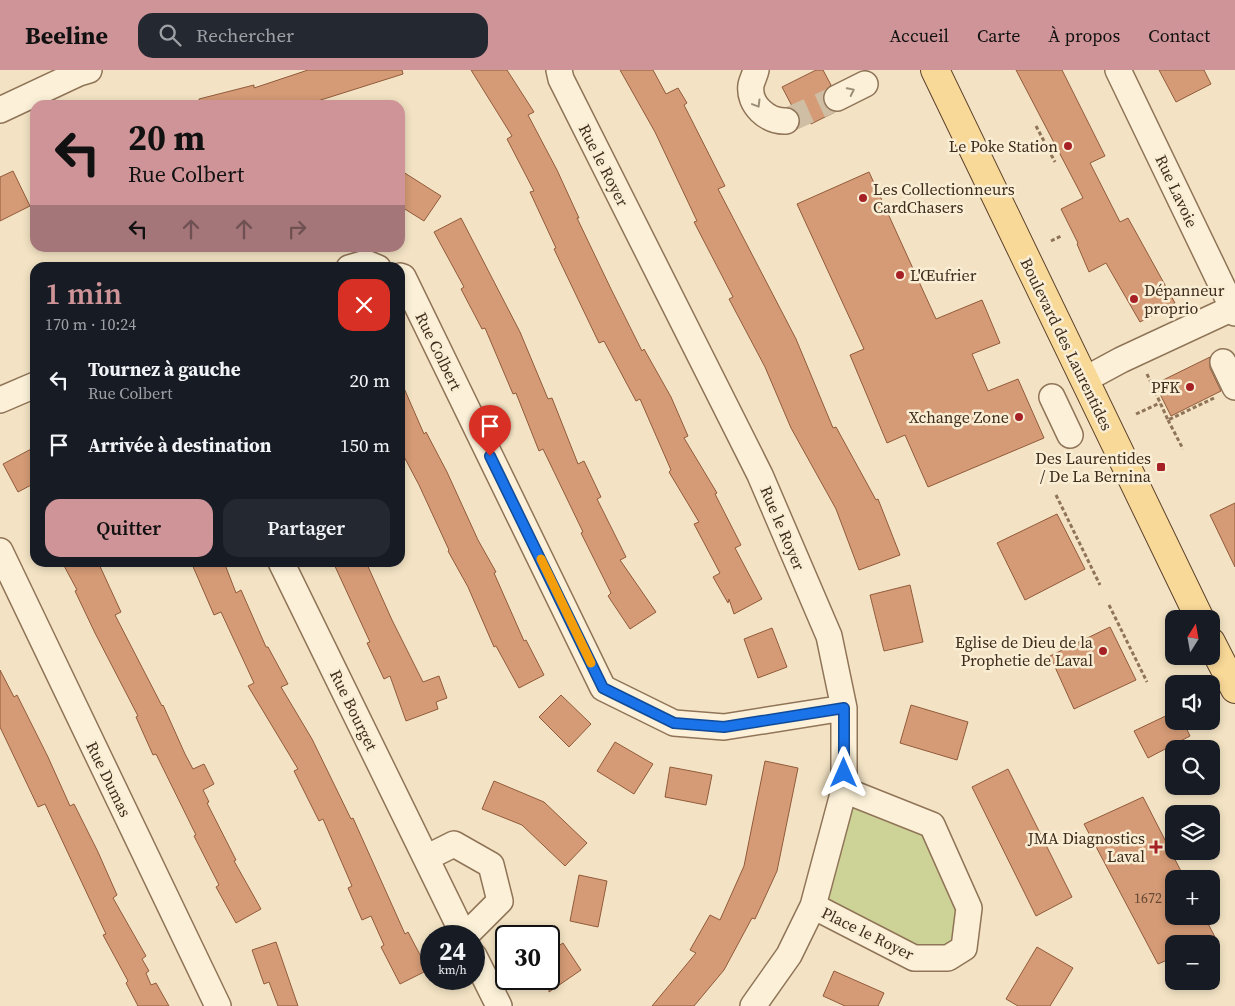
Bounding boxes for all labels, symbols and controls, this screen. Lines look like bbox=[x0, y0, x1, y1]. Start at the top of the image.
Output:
search box bbox=[138, 13, 488, 58]
text: Beeline bbox=[25, 19, 108, 52]
icon: search bbox=[156, 21, 184, 49]
text: Rechercher bbox=[196, 22, 294, 48]
text: Accueil bbox=[890, 23, 949, 48]
text: Carte bbox=[977, 23, 1020, 48]
text: À propos bbox=[1048, 23, 1120, 48]
text: Contact bbox=[1148, 23, 1210, 48]
one-way arrow bbox=[846, 87, 855, 97]
one-way arrow bbox=[751, 99, 761, 108]
text: 20 m bbox=[128, 114, 205, 162]
icon: left bbox=[45, 120, 110, 185]
street label: Rue le Royer bbox=[574, 120, 634, 210]
place label: Le Poke Station bbox=[949, 135, 1058, 157]
marker: Le Poke Station bbox=[1062, 140, 1074, 152]
street label: Rue Lavoie bbox=[1151, 151, 1203, 231]
text: Rue Colbert bbox=[128, 159, 244, 189]
place label: Les Collectionneurs CardChasers bbox=[873, 178, 1015, 218]
marker: Les Collectionneurs CardChasers bbox=[857, 192, 869, 204]
icon: left bbox=[124, 215, 152, 243]
icon: ahead bbox=[177, 215, 205, 243]
icon: ahead bbox=[230, 215, 258, 243]
icon: right bbox=[283, 215, 311, 243]
street label: Boulevard des Laurentides bbox=[1016, 254, 1118, 434]
place label: L'Œufrier bbox=[910, 264, 977, 286]
marker: L'Œufrier bbox=[894, 269, 906, 281]
text: 1 min bbox=[45, 273, 122, 314]
button: close bbox=[338, 279, 390, 331]
place label: Dépanneur proprio bbox=[1144, 279, 1225, 319]
marker: Dépanneur proprio bbox=[1128, 293, 1140, 305]
street label: Rue Colbert bbox=[411, 308, 468, 394]
text: 170 m · 10:24 bbox=[45, 313, 136, 335]
text: Tournez à gauche bbox=[88, 356, 241, 382]
icon: left bbox=[45, 366, 73, 394]
text: 20 m bbox=[349, 367, 390, 393]
place label: PFK bbox=[1151, 376, 1180, 398]
marker: PFK bbox=[1184, 381, 1196, 393]
text: Rue Colbert bbox=[88, 382, 172, 404]
pin bbox=[469, 405, 511, 456]
place label: Xchange Zone bbox=[909, 406, 1009, 428]
marker: Xchange Zone bbox=[1013, 411, 1025, 423]
icon: arrive bbox=[476, 412, 504, 440]
icon: arrive bbox=[45, 431, 73, 459]
text: Arrivée à destination bbox=[88, 432, 271, 458]
text: 150 m bbox=[340, 432, 390, 458]
place label: Des Laurentides / De La Bernina bbox=[1035, 447, 1152, 487]
marker: Des Laurentides / De La Bernina bbox=[1155, 461, 1167, 473]
street label: Rue le Royer bbox=[755, 482, 811, 574]
button: Quitter bbox=[45, 499, 213, 557]
button: Partager bbox=[223, 499, 390, 557]
north arrow bbox=[1165, 610, 1220, 665]
map controls bbox=[1165, 610, 1220, 990]
place label: Eglise de Dieu de la Prophetie de Laval bbox=[955, 631, 1094, 671]
marker: Eglise de Dieu de la Prophetie de Laval bbox=[1097, 645, 1109, 657]
street label: Rue Bourget bbox=[325, 666, 383, 755]
button: sound bbox=[1165, 675, 1220, 730]
street label: Rue Dumas bbox=[81, 738, 137, 820]
button: search bbox=[1165, 740, 1220, 795]
position arrow bbox=[817, 746, 869, 798]
button: layers bbox=[1165, 805, 1220, 860]
place label: JMA Diagnostics Laval bbox=[1027, 827, 1145, 867]
marker: JMA Diagnostics Laval bbox=[1149, 840, 1163, 854]
button: + bbox=[1165, 870, 1220, 925]
house number: 1672 bbox=[1134, 888, 1162, 908]
street label: Place le Royer bbox=[818, 901, 918, 965]
speed limit sign: 30 bbox=[495, 925, 560, 990]
text: 24 bbox=[439, 934, 466, 968]
button: − bbox=[1165, 935, 1220, 990]
text: km/h bbox=[438, 962, 467, 978]

